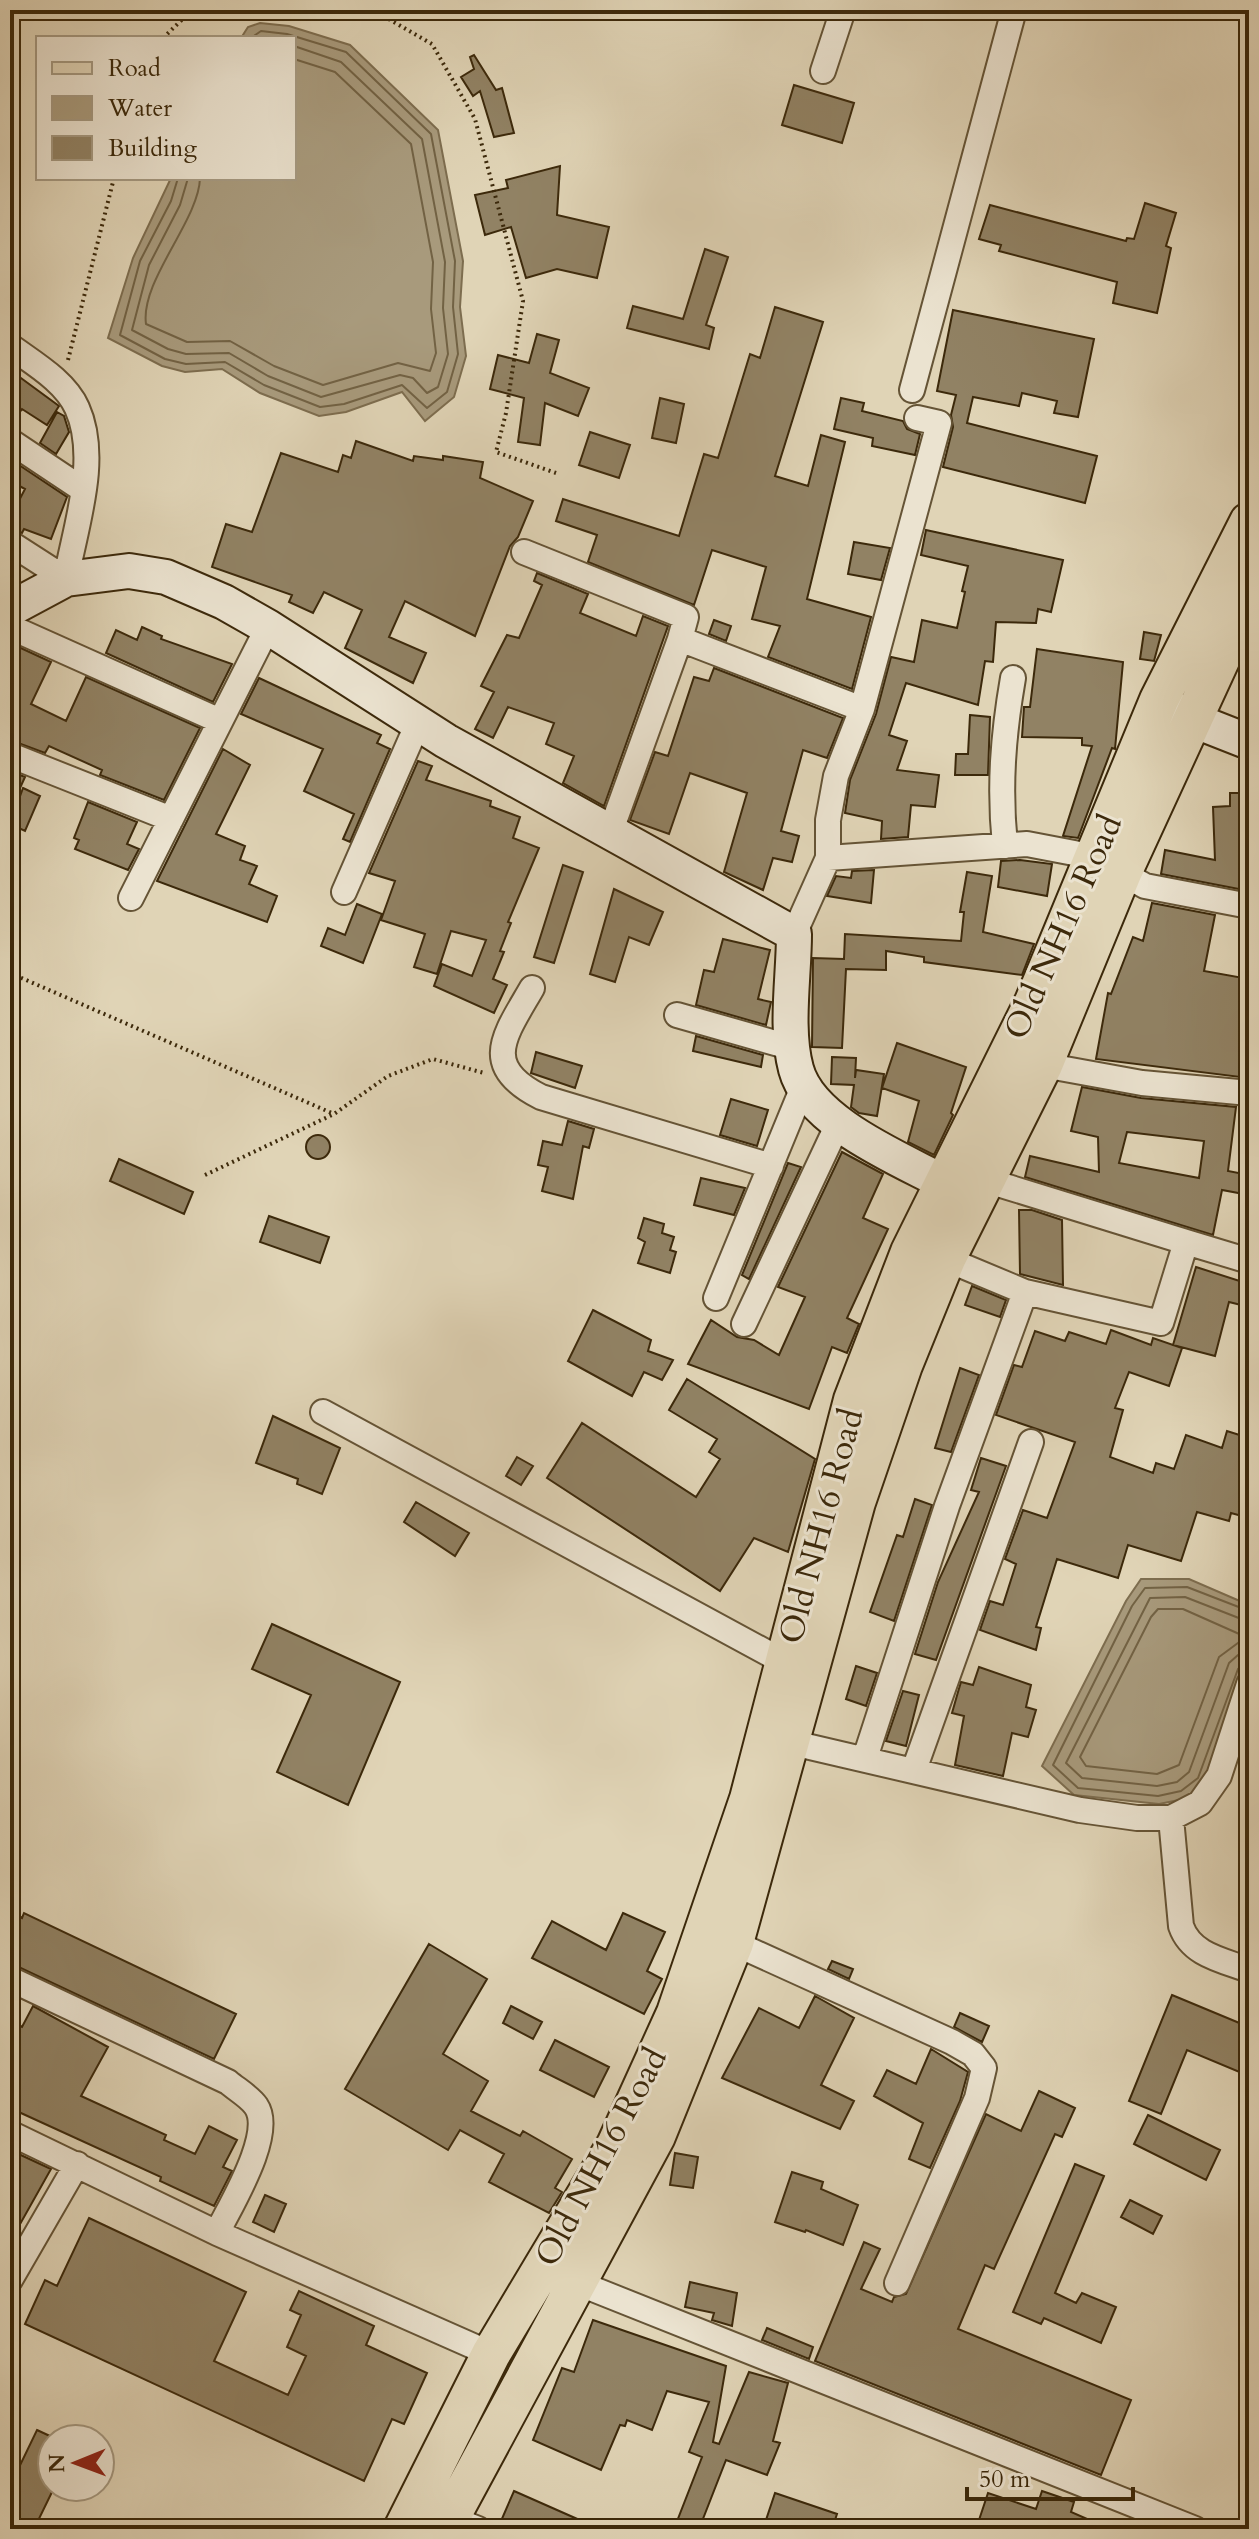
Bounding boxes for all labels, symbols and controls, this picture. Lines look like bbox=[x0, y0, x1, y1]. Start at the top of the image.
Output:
legend bbox=[36, 36, 296, 180]
text: Road bbox=[108, 52, 161, 85]
text: Water bbox=[107, 92, 172, 125]
text: Building bbox=[108, 132, 198, 165]
street label: Old NH16 Road bbox=[993, 807, 1133, 1047]
street label: Old NH16 Road bbox=[768, 1403, 874, 1649]
street label: Old NH16 Road bbox=[524, 2040, 678, 2274]
north arrow bbox=[36, 2423, 116, 2503]
scale bar bbox=[967, 2451, 1133, 2501]
text: N bbox=[42, 2454, 72, 2473]
text: 50 m bbox=[979, 2463, 1031, 2496]

